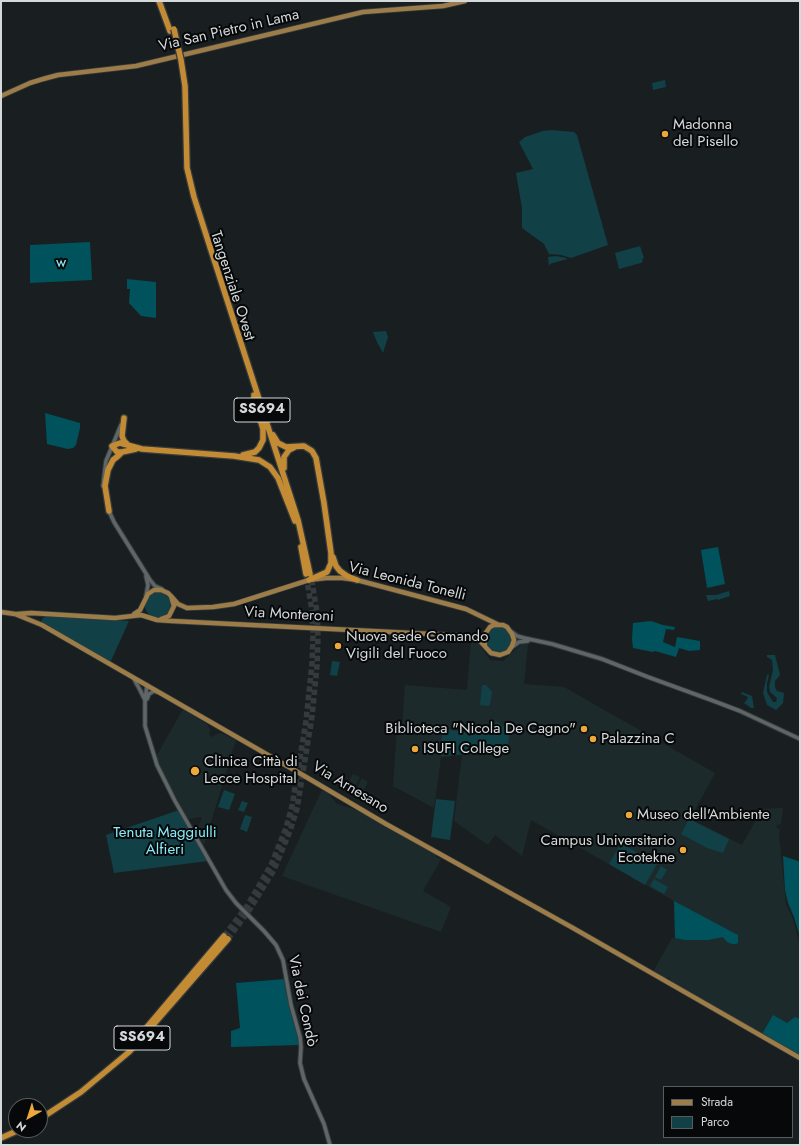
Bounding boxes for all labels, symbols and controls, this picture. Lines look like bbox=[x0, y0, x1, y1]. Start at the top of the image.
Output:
street label: Via San Pietro in Lama bbox=[157, 6, 301, 56]
place label: Madonna del Pisello bbox=[673, 116, 738, 151]
marker: Madonna del Pisello bbox=[660, 129, 670, 139]
street label: Tangenziale Ovest bbox=[206, 229, 258, 343]
park label: w bbox=[56, 254, 66, 272]
road number: SS694 bbox=[234, 398, 290, 422]
street label: Via Leonida Tonelli bbox=[346, 559, 468, 605]
street label: Via Monteroni bbox=[244, 604, 334, 626]
place label: Nuova sede Comando Vigili del Fuoco bbox=[346, 628, 488, 663]
marker: Nuova sede Comando Vigili del Fuoco bbox=[333, 641, 343, 651]
place label: Biblioteca "Nicola De Cagno" bbox=[385, 720, 576, 738]
marker: Biblioteca "Nicola De Cagno" bbox=[579, 724, 589, 734]
place label: Palazzina C bbox=[601, 730, 675, 748]
marker: Palazzina C bbox=[588, 734, 598, 744]
place label: ISUFI College bbox=[423, 740, 509, 758]
marker: ISUFI College bbox=[410, 744, 420, 754]
place label: Clinica Città di Lecce Hospital bbox=[204, 753, 298, 788]
street label: Via Arnesano bbox=[309, 758, 391, 818]
marker: Clinica Città di Lecce Hospital bbox=[189, 765, 201, 777]
place label: Museo dell'Ambiente bbox=[637, 806, 770, 824]
marker: Museo dell'Ambiente bbox=[624, 810, 634, 820]
park label: Tenuta Maggiulli Alfieri bbox=[113, 824, 217, 859]
place label: Campus Universitario Ecotekne bbox=[540, 832, 675, 867]
marker: Campus Universitario Ecotekne bbox=[678, 845, 688, 855]
street label: Via dei Condò bbox=[284, 954, 320, 1048]
road number: SS694 bbox=[114, 1026, 170, 1050]
legend bbox=[663, 1086, 793, 1138]
text: Strada bbox=[701, 1093, 733, 1111]
north arrow bbox=[8, 1098, 48, 1138]
text: Parco bbox=[701, 1113, 729, 1131]
text: N bbox=[13, 1118, 30, 1136]

